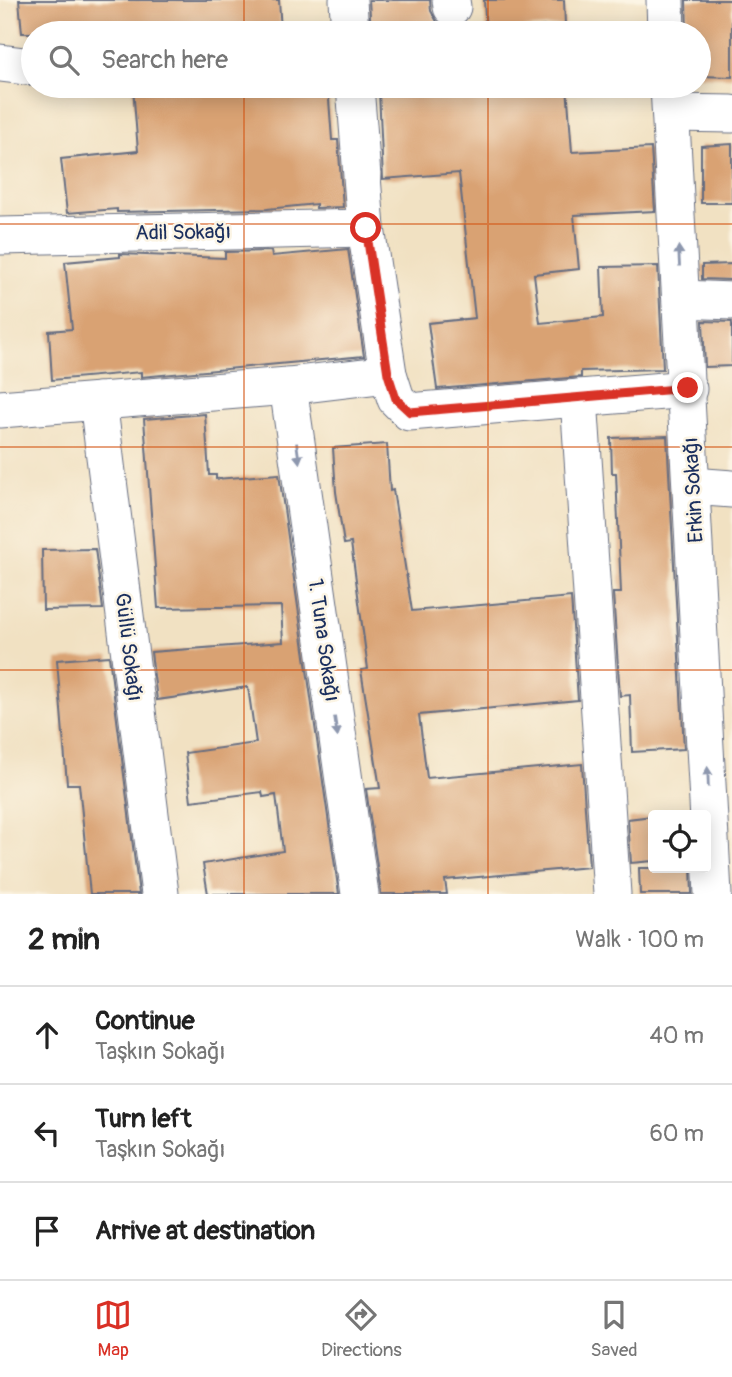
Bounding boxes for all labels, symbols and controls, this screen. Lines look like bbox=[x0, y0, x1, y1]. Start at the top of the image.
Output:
search box bbox=[21, 21, 711, 98]
icon: search bbox=[45, 41, 83, 79]
text: Search here bbox=[101, 44, 228, 76]
route start bbox=[350, 212, 381, 243]
street label: Adil Sokağı bbox=[135, 218, 231, 247]
one-way arrow bbox=[674, 245, 685, 267]
route end bbox=[672, 372, 703, 403]
street label: Erkin Sokağı bbox=[677, 436, 710, 544]
one-way arrow bbox=[292, 443, 303, 465]
street label: 1. Tuna Sokağı bbox=[302, 577, 345, 703]
street label: Güllü Sokağı bbox=[108, 591, 149, 703]
one-way arrow bbox=[331, 716, 342, 738]
one-way arrow bbox=[702, 766, 713, 788]
map controls bbox=[648, 810, 711, 873]
button: locate bbox=[648, 810, 711, 873]
text: 2 min bbox=[28, 921, 100, 958]
text: Walk · 100 m bbox=[575, 925, 704, 954]
text: Continue bbox=[95, 1005, 195, 1037]
icon: ahead bbox=[28, 1016, 66, 1054]
text: 40 m bbox=[650, 1021, 704, 1050]
text: Taşkın Sokağı bbox=[95, 1037, 225, 1066]
text: Turn left bbox=[95, 1103, 191, 1135]
icon: left bbox=[28, 1114, 66, 1152]
text: 60 m bbox=[649, 1119, 704, 1148]
text: Taşkın Sokağı bbox=[95, 1135, 225, 1164]
icon: arrive bbox=[28, 1212, 66, 1250]
text: Arrive at destination bbox=[95, 1215, 315, 1247]
tab: Map bbox=[94, 1296, 132, 1362]
tab: Directions bbox=[321, 1296, 402, 1362]
tab: Saved bbox=[590, 1296, 638, 1362]

